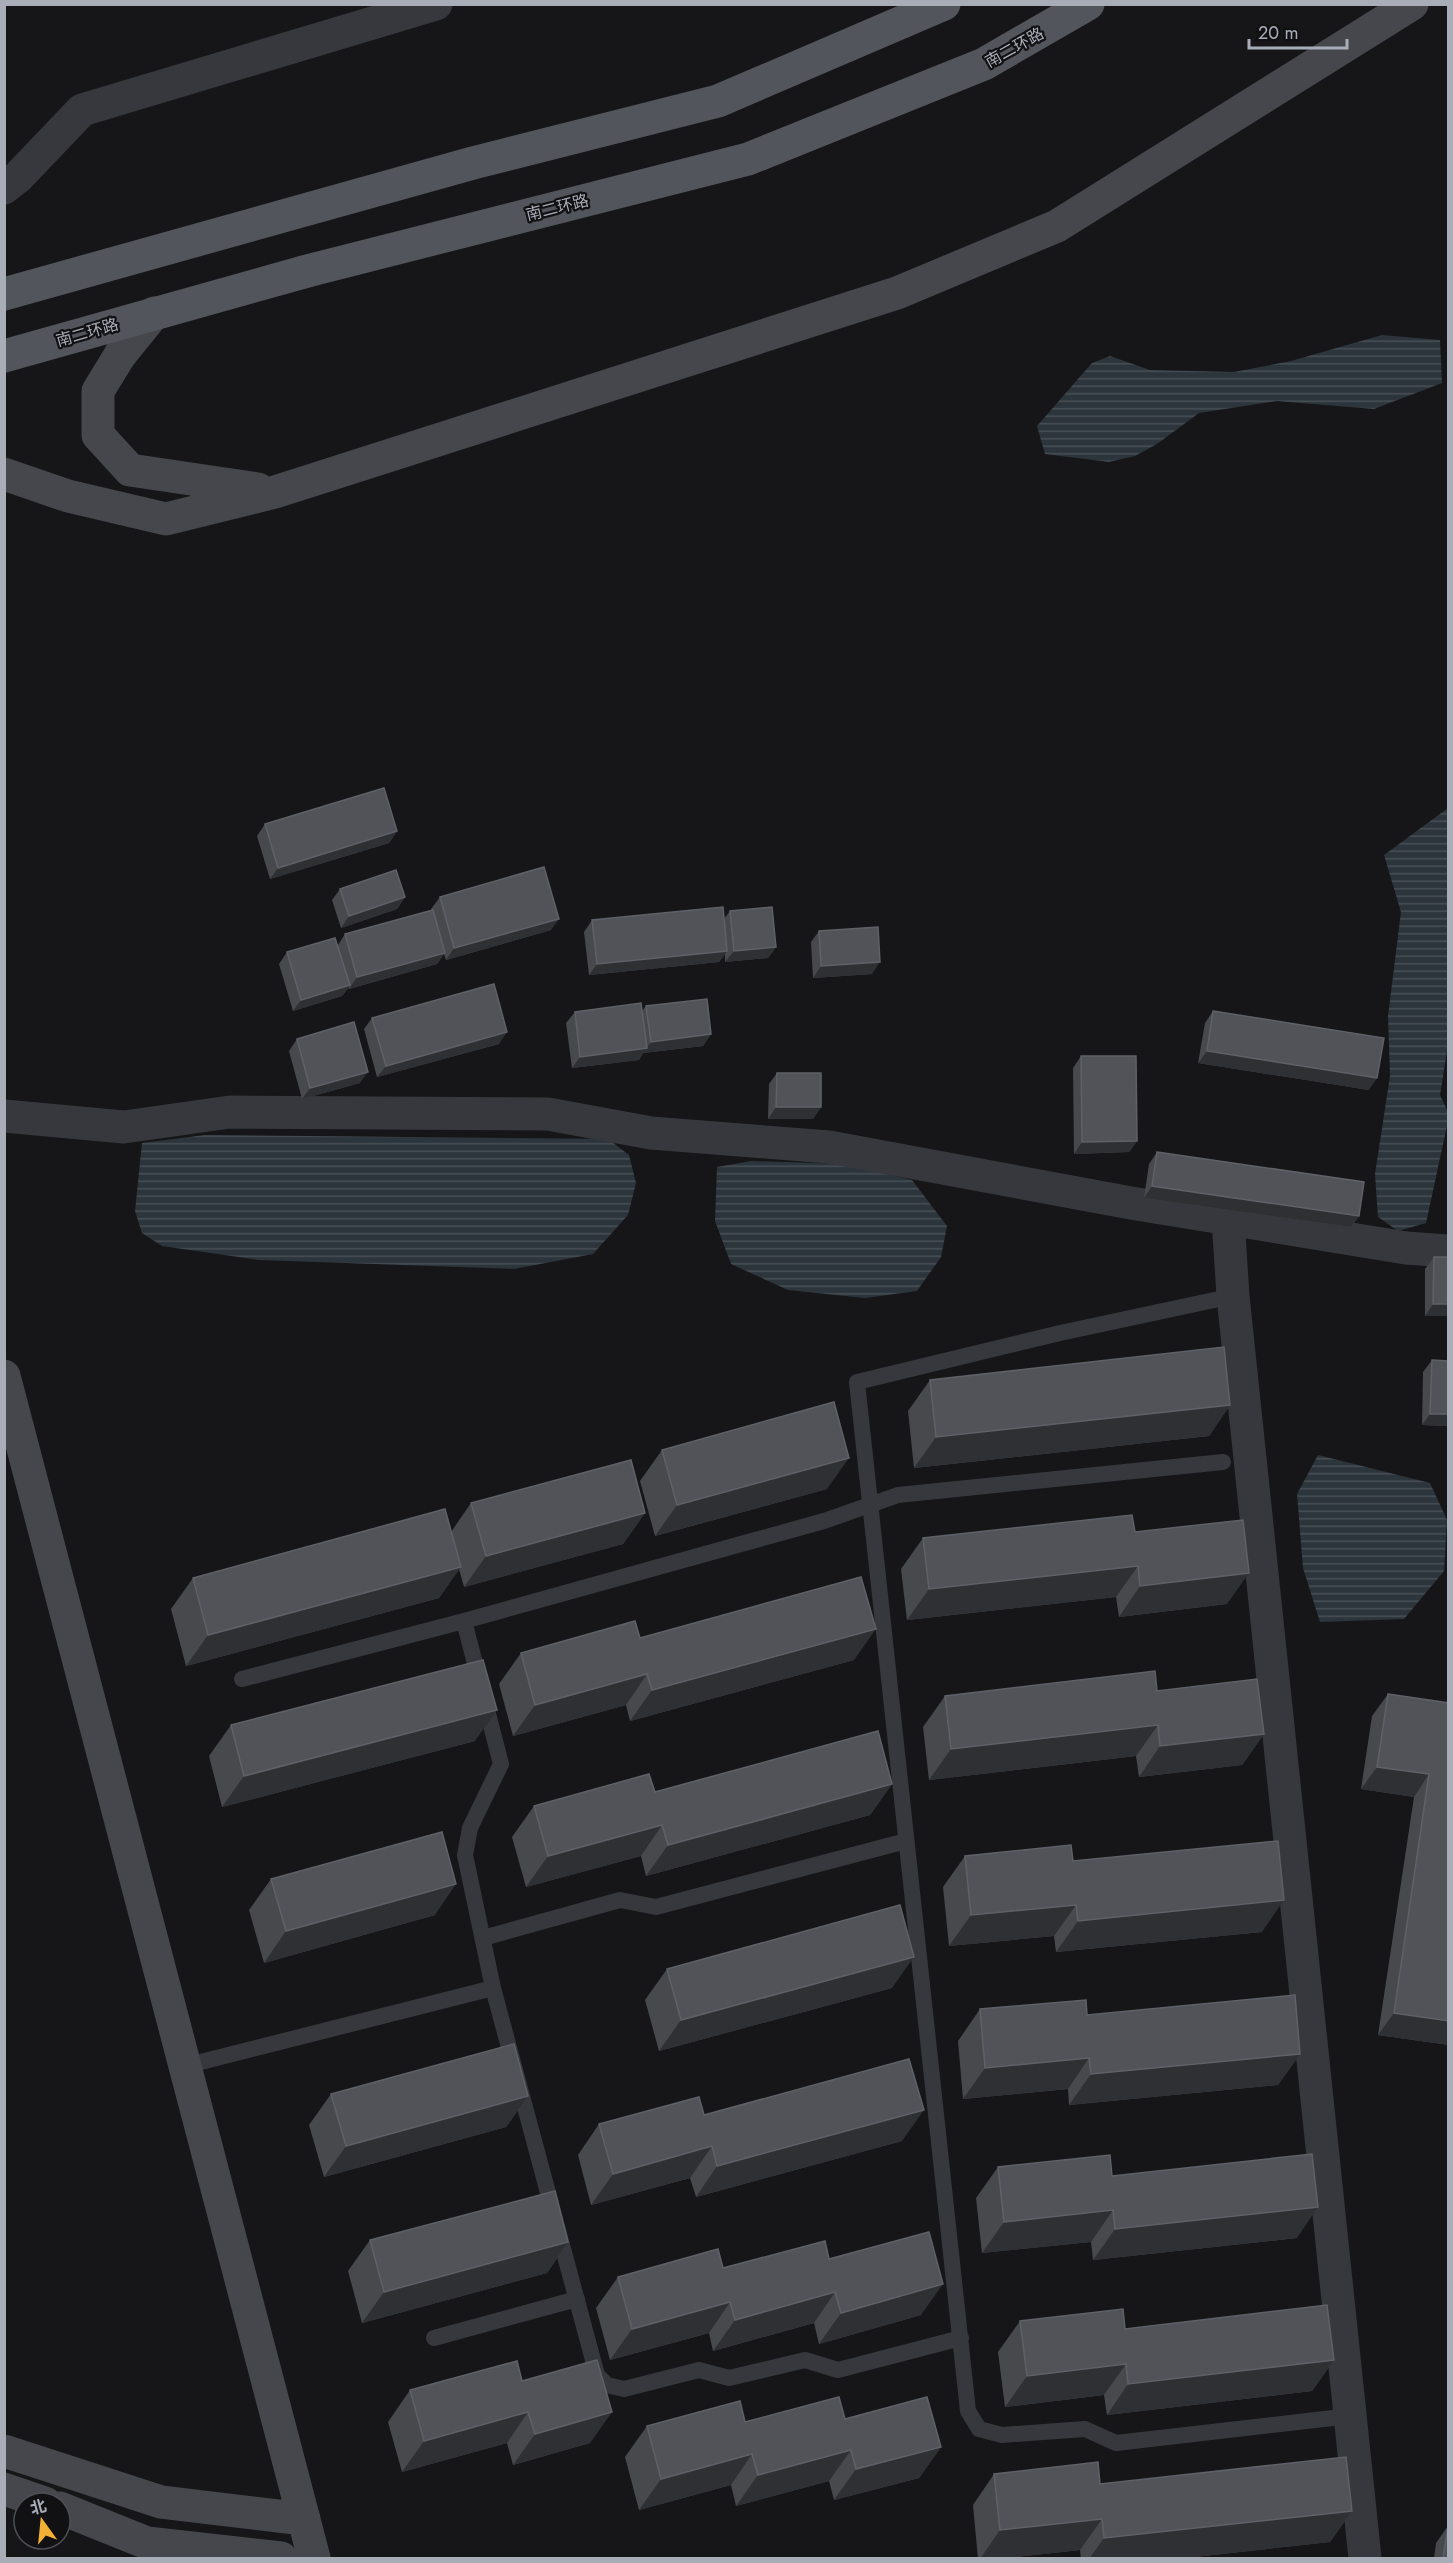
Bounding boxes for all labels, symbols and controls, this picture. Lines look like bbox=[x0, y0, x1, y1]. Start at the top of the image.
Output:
scale bar bbox=[1249, 12, 1346, 50]
text: 20 m bbox=[1258, 20, 1298, 46]
street label: 南二环路 bbox=[981, 22, 1048, 73]
street label: 南二环路 bbox=[523, 189, 591, 226]
street label: 南二环路 bbox=[53, 313, 121, 352]
north arrow bbox=[12, 2491, 72, 2551]
text: 北 bbox=[28, 2494, 49, 2520]

